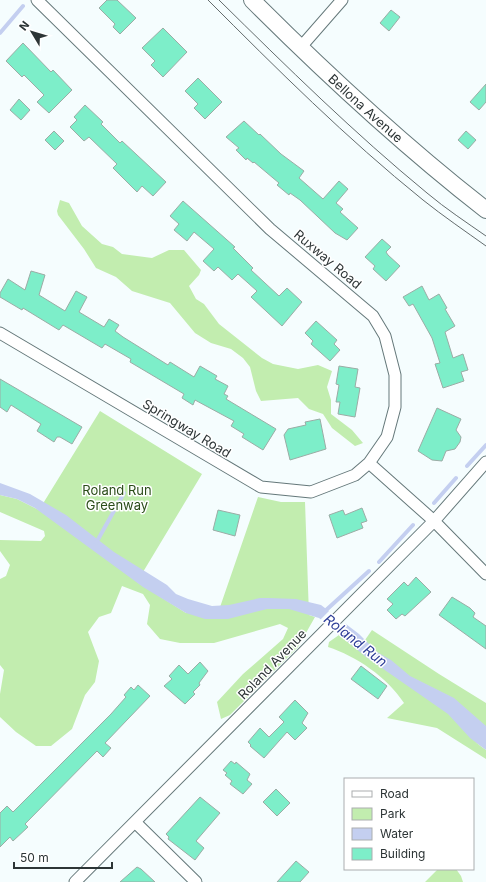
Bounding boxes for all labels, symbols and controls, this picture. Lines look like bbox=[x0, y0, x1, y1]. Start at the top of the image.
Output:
north arrow bbox=[12, 12, 52, 52]
text: N bbox=[16, 18, 32, 33]
street label: Bellona Avenue bbox=[325, 70, 406, 146]
street label: Ruxway Road bbox=[291, 226, 365, 292]
street label: Springway Road bbox=[140, 395, 234, 461]
park label: Roland Run Greenway bbox=[82, 482, 152, 513]
water label: Roland Run bbox=[321, 610, 391, 670]
street label: Roland Avenue bbox=[235, 626, 309, 702]
legend bbox=[344, 778, 474, 870]
text: Road bbox=[380, 786, 409, 801]
text: Park bbox=[380, 806, 406, 821]
text: Water bbox=[380, 826, 414, 841]
scale bar bbox=[14, 844, 112, 870]
text: Building bbox=[380, 846, 425, 861]
text: 50 m bbox=[20, 850, 49, 865]

